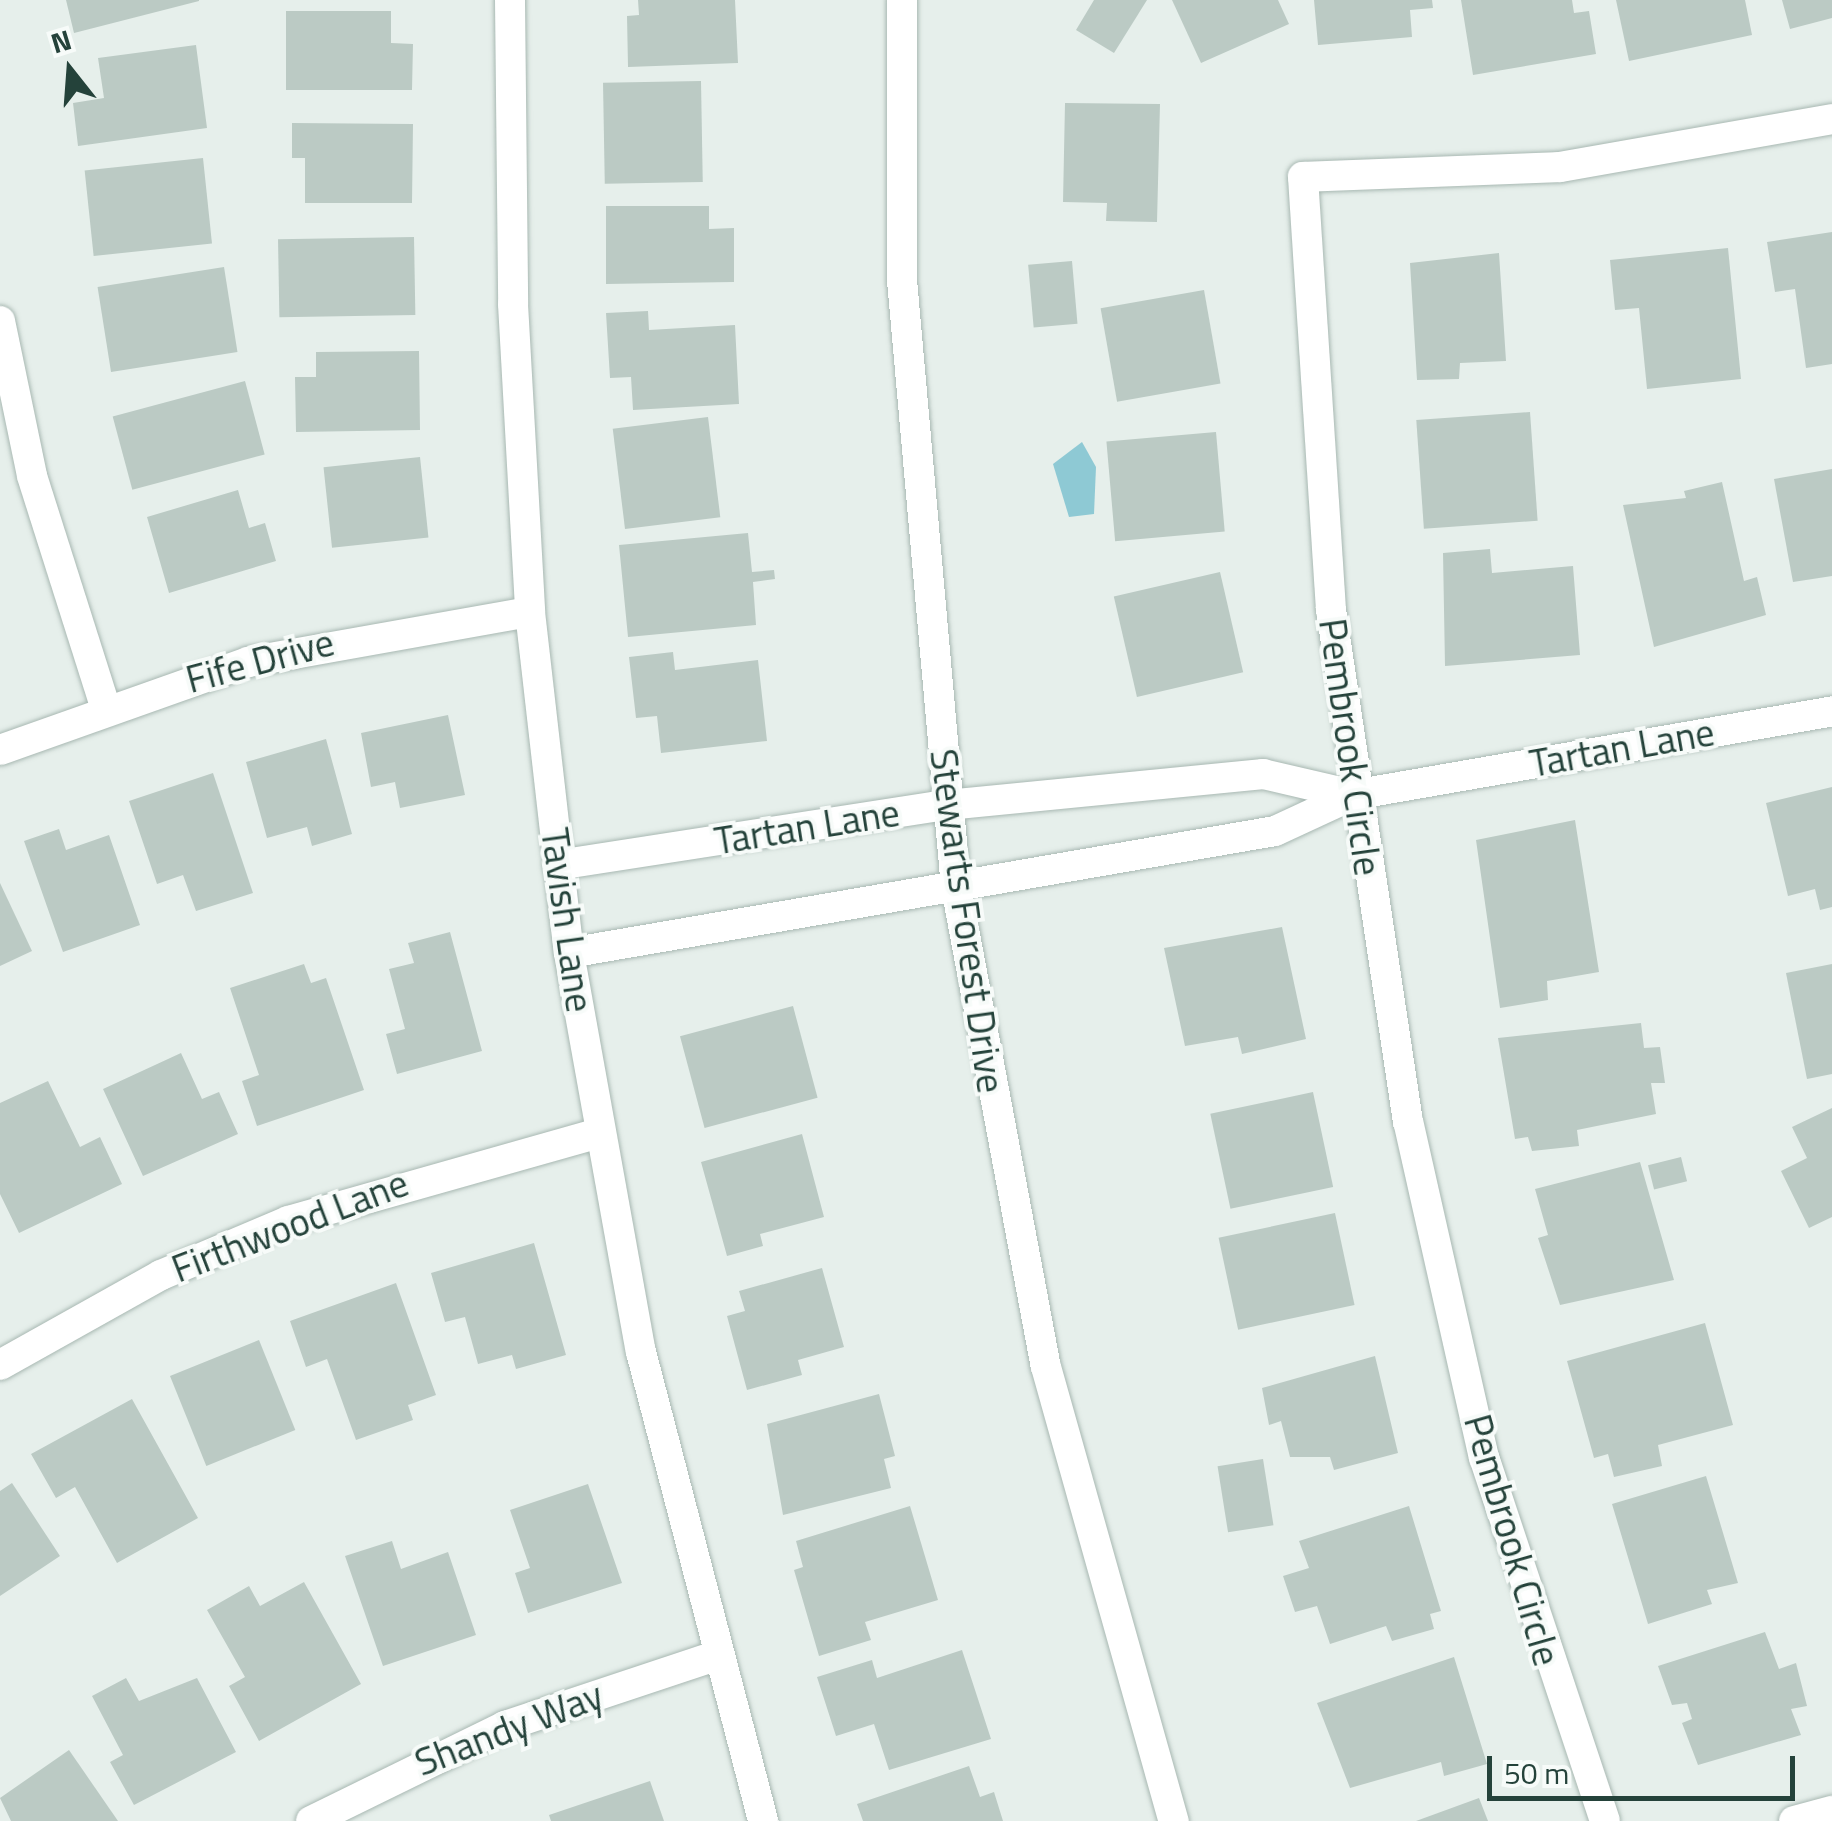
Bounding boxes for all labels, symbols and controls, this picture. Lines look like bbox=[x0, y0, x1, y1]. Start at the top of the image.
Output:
text: N bbox=[46, 17, 77, 64]
north arrow bbox=[20, 20, 120, 120]
street label: Pembrook Circle bbox=[1309, 616, 1391, 878]
street label: Fife Drive bbox=[181, 619, 339, 703]
street label: Tartan Lane bbox=[1526, 709, 1718, 787]
street label: Stewarts Forest Drive bbox=[920, 746, 1014, 1096]
street label: Tartan Lane bbox=[711, 790, 903, 864]
street label: Tavish Lane bbox=[532, 825, 602, 1015]
street label: Firthwood Lane bbox=[166, 1160, 414, 1292]
street label: Pembrook Circle bbox=[1454, 1409, 1570, 1671]
street label: Shandy Way bbox=[409, 1672, 609, 1786]
scale bar bbox=[1492, 1736, 1800, 1798]
text: 50 m bbox=[1504, 1750, 1569, 1796]

